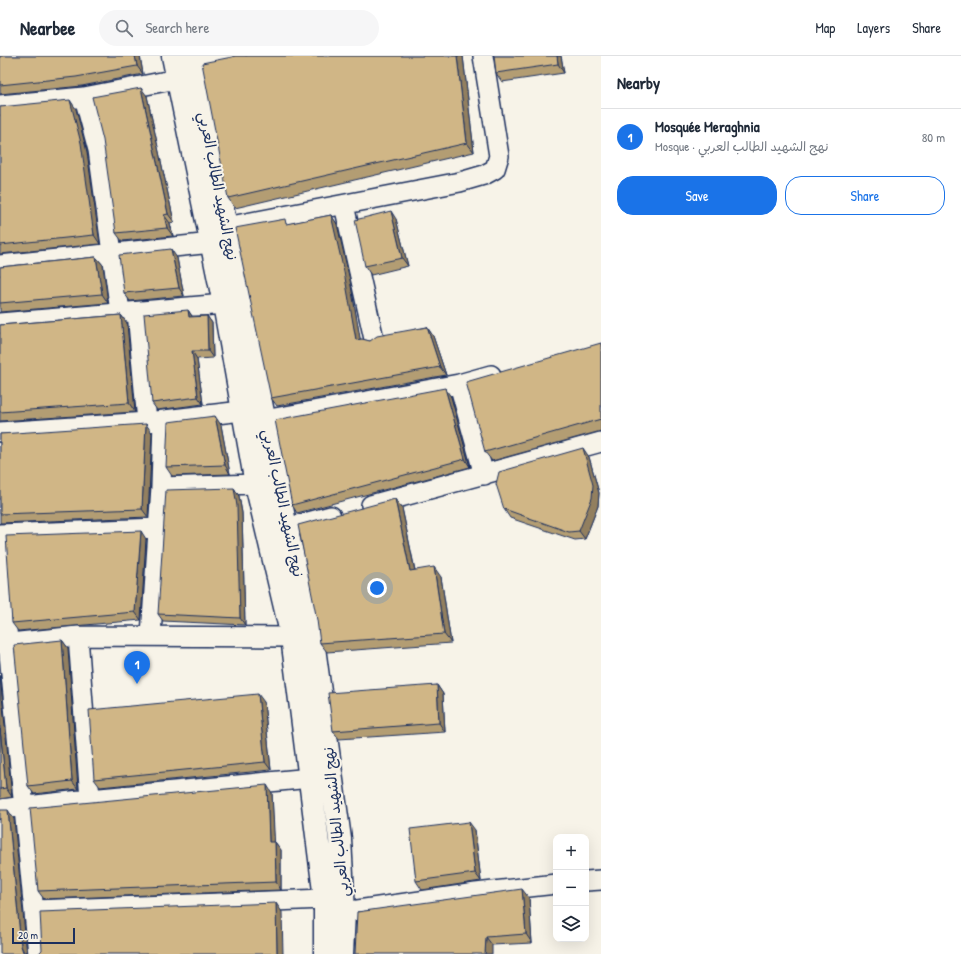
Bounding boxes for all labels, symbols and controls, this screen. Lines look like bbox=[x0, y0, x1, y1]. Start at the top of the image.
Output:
search box bbox=[99, 10, 379, 46]
text: Nearbee bbox=[20, 15, 75, 41]
icon: search bbox=[113, 17, 135, 39]
text: Search here bbox=[145, 17, 210, 38]
text: Map bbox=[815, 18, 835, 37]
text: Layers bbox=[857, 18, 890, 37]
text: Share bbox=[912, 18, 941, 37]
text: Nearby bbox=[617, 71, 660, 94]
street label: نهج الشهيد الطالب العربي bbox=[191, 110, 243, 262]
text: Mosquée Meraghnia bbox=[655, 116, 760, 137]
text: 1 bbox=[628, 128, 632, 146]
text: 80 m bbox=[922, 128, 945, 146]
text: Mosque · نهج الشهيد الطالب العربي bbox=[655, 137, 829, 155]
button: Save bbox=[617, 176, 777, 215]
button: Share bbox=[785, 176, 945, 215]
street label: نهج الشهيد الطالب العربي bbox=[255, 427, 309, 579]
your location bbox=[367, 578, 387, 598]
pin: 1 bbox=[124, 651, 150, 684]
street label: نهج الشهيد الطالب العربي bbox=[317, 746, 357, 898]
map controls bbox=[553, 834, 589, 942]
button: + bbox=[553, 834, 589, 870]
button: − bbox=[553, 870, 589, 906]
button: layers bbox=[553, 906, 589, 942]
scale bar bbox=[12, 926, 75, 945]
text: 20 m bbox=[18, 928, 38, 942]

